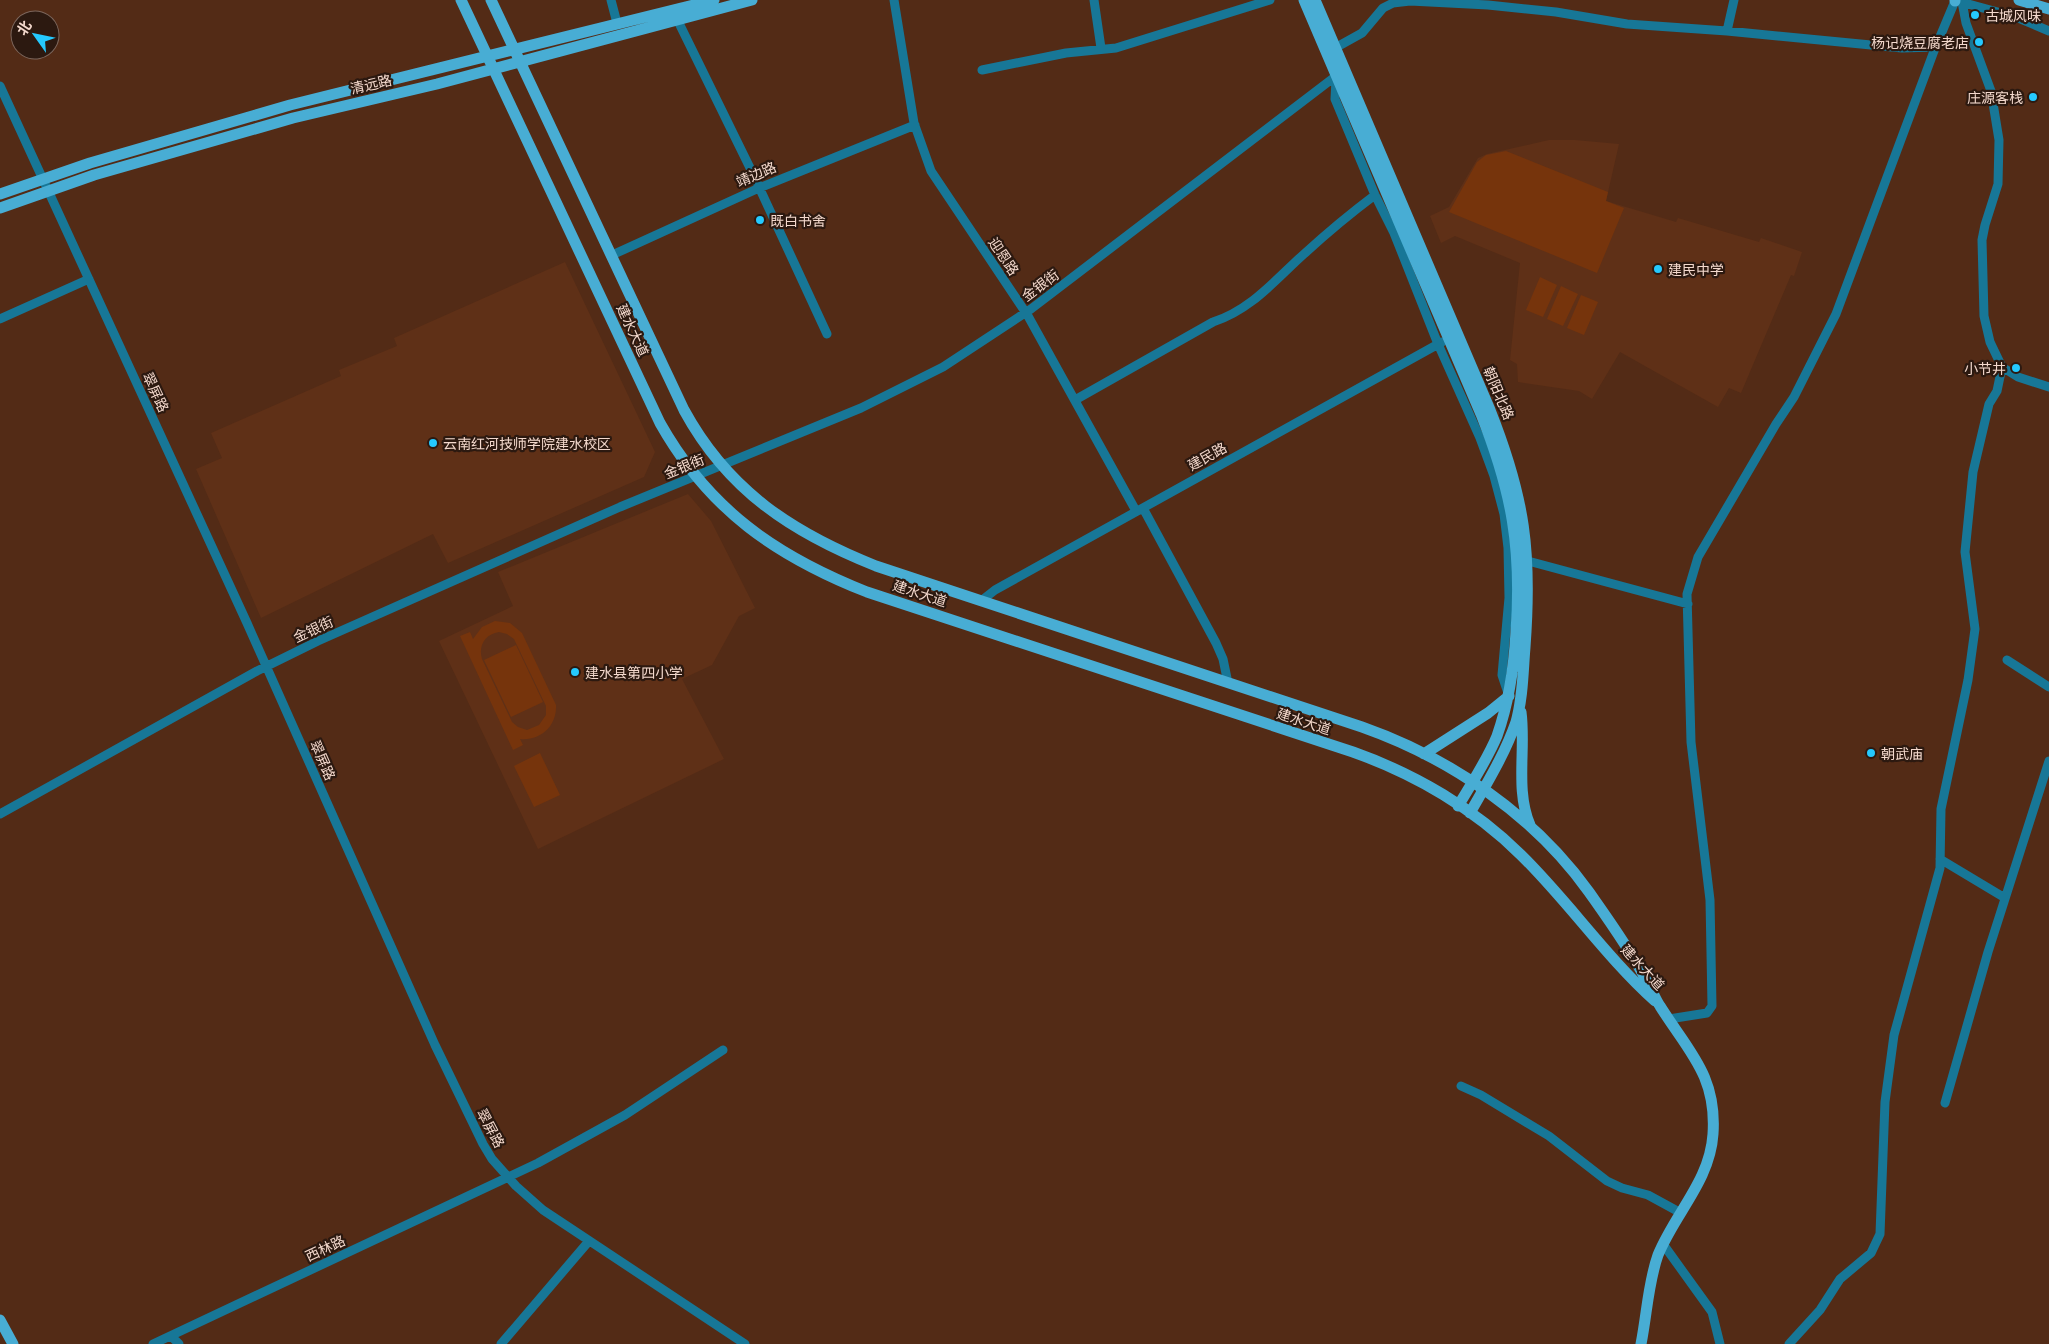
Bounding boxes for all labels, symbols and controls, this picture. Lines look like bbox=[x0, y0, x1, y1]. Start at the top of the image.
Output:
place label: 古城风味 bbox=[1985, 7, 2041, 24]
marker: 古城风味 bbox=[1969, 9, 1981, 21]
north arrow bbox=[10, 10, 60, 60]
text: 北 bbox=[13, 17, 35, 38]
place label: 杨记烧豆腐老店 bbox=[1871, 34, 1969, 51]
marker: 杨记烧豆腐老店 bbox=[1973, 36, 1985, 48]
street label: 清远路 bbox=[349, 71, 393, 97]
place label: 庄源客栈 bbox=[1967, 89, 2023, 106]
marker: 庄源客栈 bbox=[2027, 91, 2039, 103]
street label: 靖边路 bbox=[733, 158, 779, 190]
place label: 既白书舍 bbox=[770, 212, 826, 229]
marker: 既白书舍 bbox=[754, 214, 766, 226]
street label: 迎恩路 bbox=[985, 234, 1023, 278]
place label: 建民中学 bbox=[1668, 261, 1724, 278]
marker: 建民中学 bbox=[1652, 263, 1664, 275]
street label: 金银街 bbox=[1018, 266, 1062, 304]
street label: 建水大道 bbox=[613, 301, 653, 359]
place label: 小节井 bbox=[1964, 360, 2006, 377]
marker: 小节井 bbox=[2010, 362, 2022, 374]
street label: 朝阳北路 bbox=[1480, 364, 1518, 422]
street label: 翠屏路 bbox=[139, 369, 173, 415]
place label: 云南红河技师学院建水校区 bbox=[443, 435, 611, 452]
marker: 云南红河技师学院建水校区 bbox=[427, 437, 439, 449]
street label: 建民路 bbox=[1185, 438, 1229, 474]
street label: 金银街 bbox=[661, 450, 707, 482]
street label: 建水大道 bbox=[891, 576, 949, 610]
street label: 金银街 bbox=[290, 612, 336, 646]
place label: 建水县第四小学 bbox=[585, 664, 683, 681]
marker: 建水县第四小学 bbox=[569, 666, 581, 678]
street label: 建水大道 bbox=[1275, 704, 1333, 738]
street label: 翠屏路 bbox=[307, 737, 339, 783]
place label: 朝武庙 bbox=[1881, 745, 1923, 762]
marker: 朝武庙 bbox=[1865, 747, 1877, 759]
street label: 建水大道 bbox=[1618, 941, 1668, 993]
street label: 翠屏路 bbox=[474, 1105, 508, 1151]
street label: 西林路 bbox=[302, 1231, 348, 1265]

